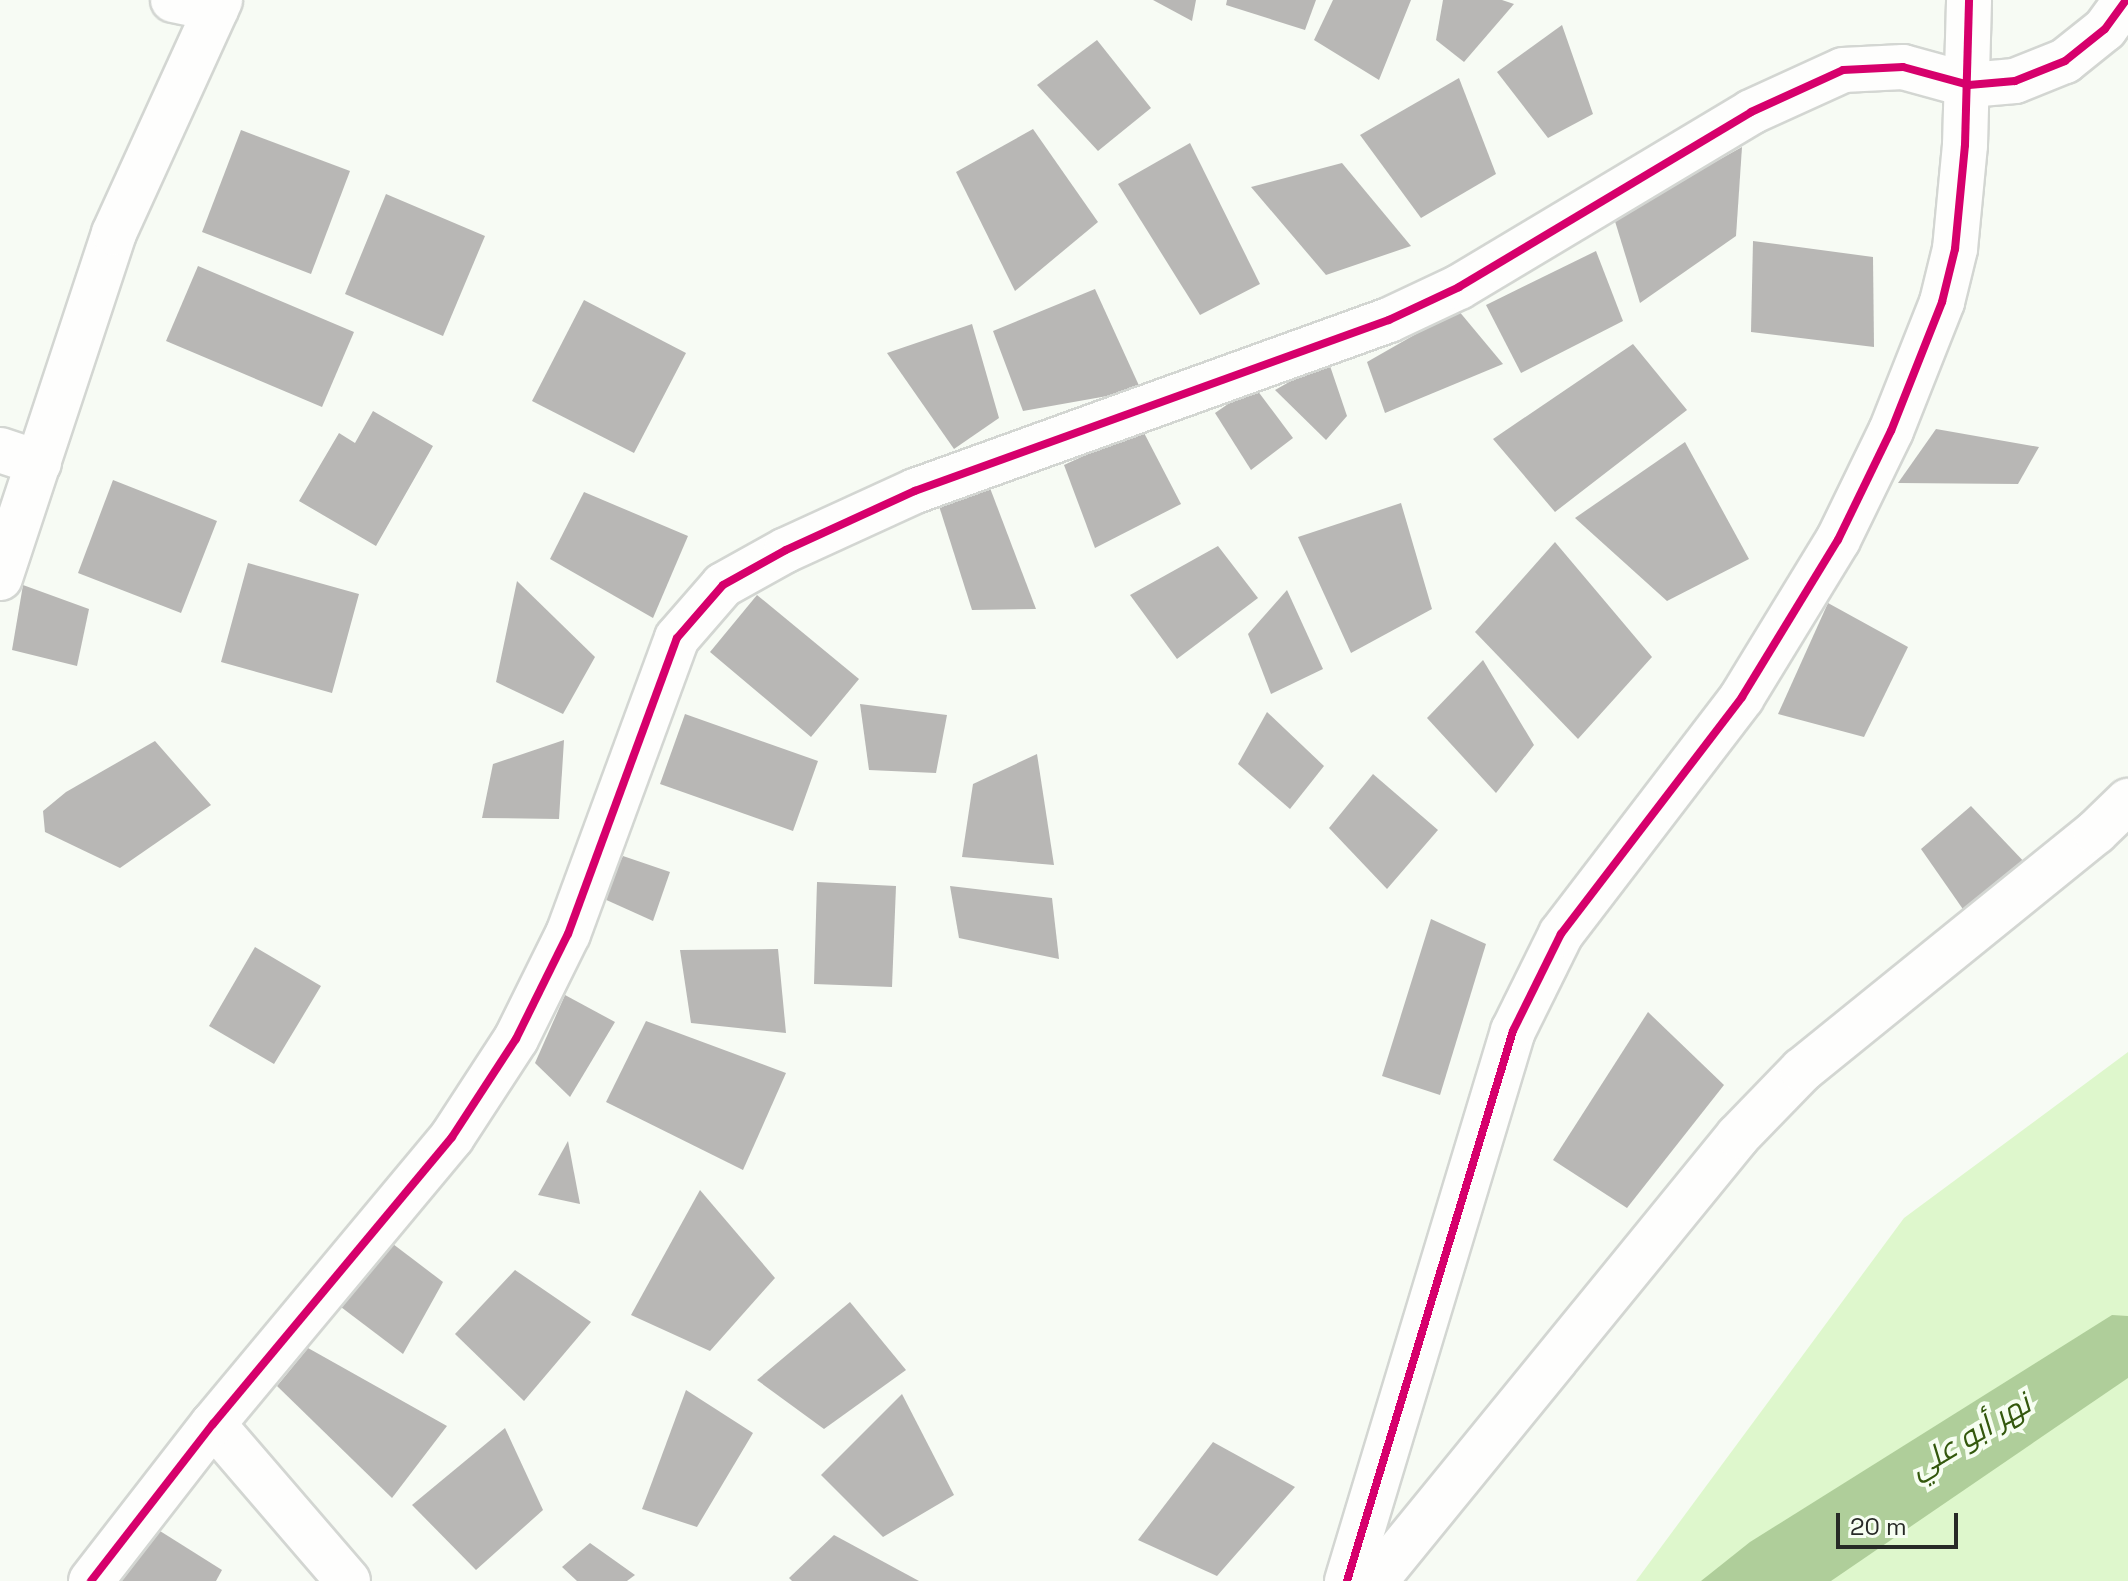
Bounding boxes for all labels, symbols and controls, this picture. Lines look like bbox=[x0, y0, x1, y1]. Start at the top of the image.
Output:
water label: نهر أبو علي bbox=[1903, 1386, 2037, 1486]
scale bar bbox=[1840, 1497, 1962, 1547]
text: 20 m bbox=[1850, 1511, 1907, 1542]

